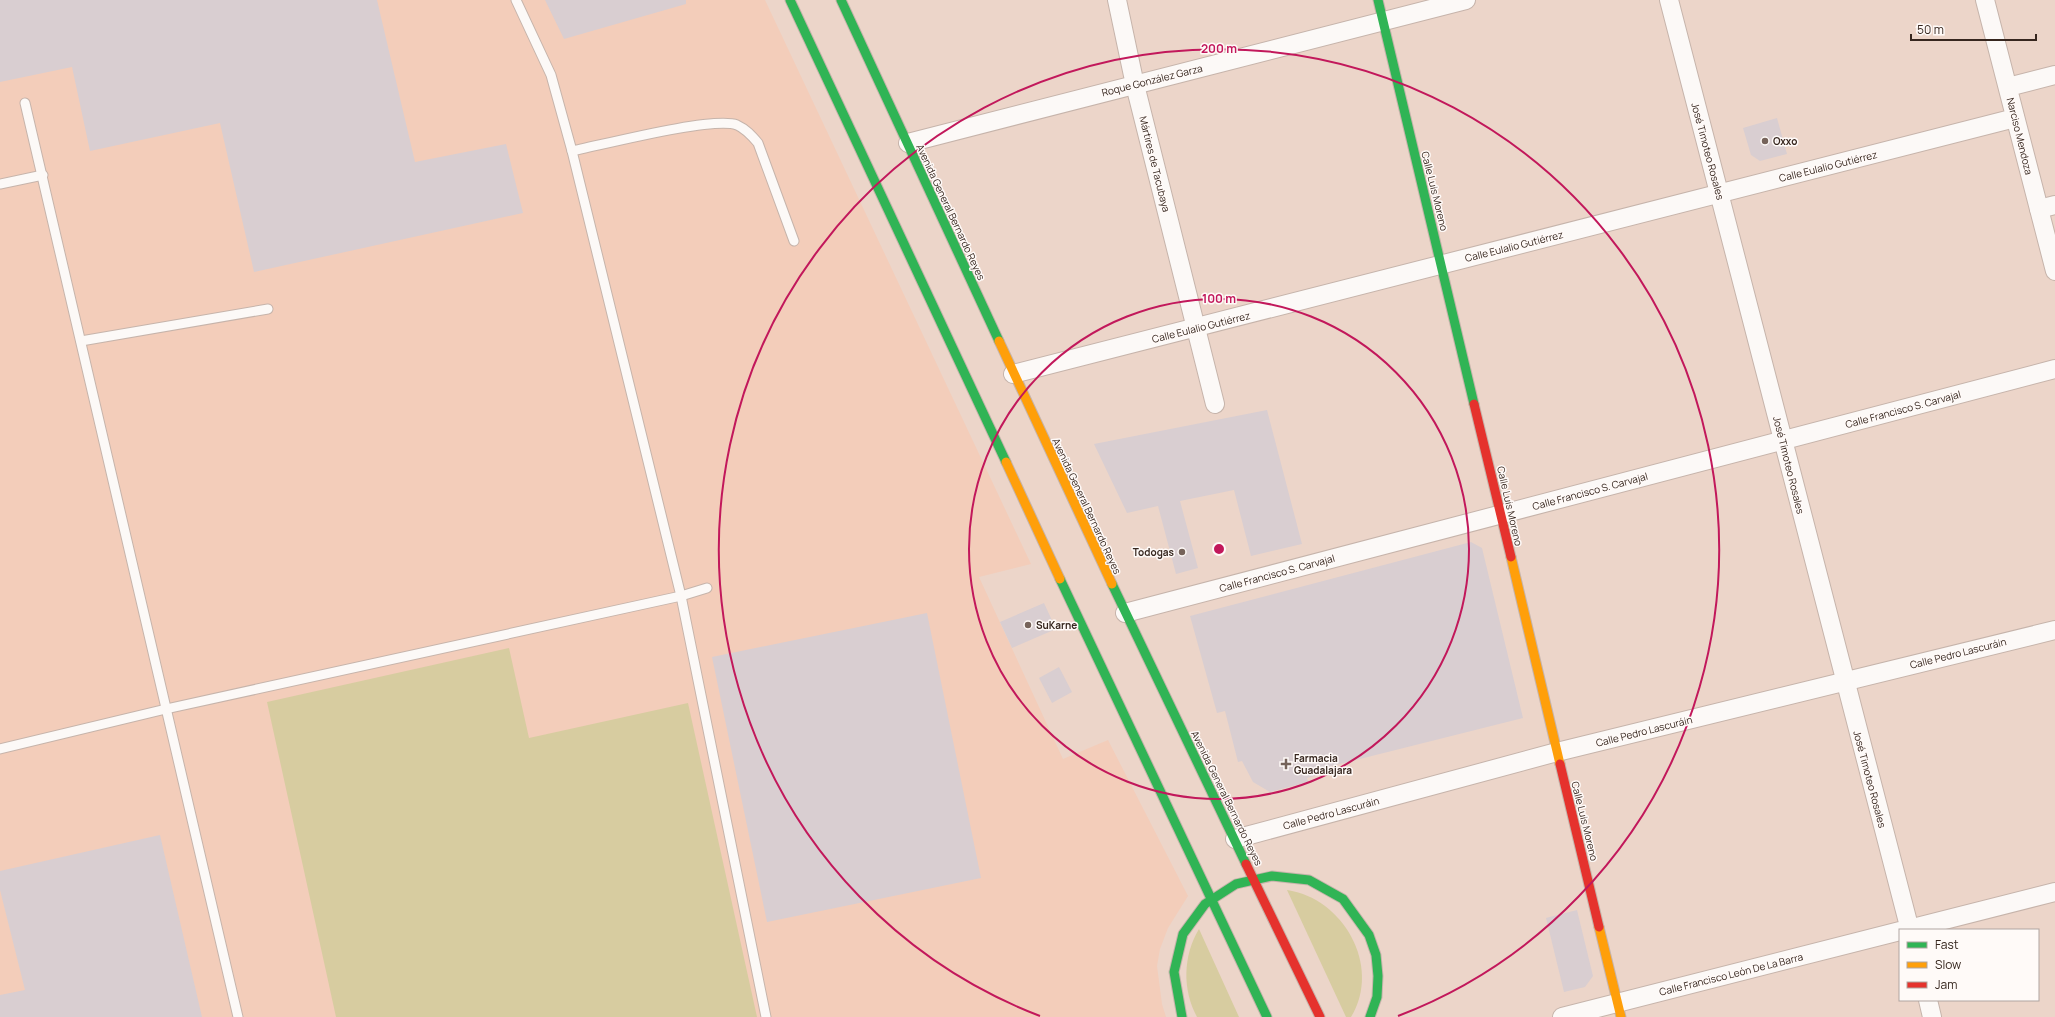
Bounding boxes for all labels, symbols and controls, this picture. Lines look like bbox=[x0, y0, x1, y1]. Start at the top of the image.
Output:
scale bar bbox=[1911, 16, 2036, 42]
text: 50 m bbox=[1917, 21, 1944, 38]
text: 200 m bbox=[1201, 40, 1237, 57]
street label: Roque González Garza bbox=[1100, 61, 1204, 99]
street label: Narciso Mendoza bbox=[2004, 96, 2036, 176]
street label: José Timoteo Rosales bbox=[1688, 101, 1728, 201]
street label: Mártires de Tacubaya bbox=[1136, 115, 1174, 213]
place label: Oxxo bbox=[1773, 134, 1797, 148]
marker: Oxxo bbox=[1760, 136, 1770, 146]
street label: Avenida General Bernardo Reyes bbox=[913, 142, 989, 282]
street label: Calle Eulalio Gutiérrez bbox=[1777, 147, 1879, 185]
street label: Calle Luis Moreno bbox=[1418, 150, 1452, 232]
street label: Calle Eulalio Gutiérrez bbox=[1463, 227, 1565, 265]
text: 100 m bbox=[1202, 290, 1236, 307]
street label: Calle Eulalio Gutiérrez bbox=[1150, 308, 1252, 346]
street label: Calle Francisco S. Carvajal bbox=[1844, 387, 1962, 431]
street label: José Timoteo Rosales bbox=[1770, 415, 1808, 515]
street label: Avenida General Bernardo Reyes bbox=[1049, 436, 1125, 576]
street label: Calle Luis Moreno bbox=[1494, 465, 1526, 547]
street label: Calle Francisco S. Carvajal bbox=[1531, 469, 1649, 513]
centre of rings bbox=[1212, 542, 1226, 556]
place label: Todogas bbox=[1133, 545, 1175, 559]
marker: Todogas bbox=[1177, 547, 1187, 557]
street label: Calle Francisco S. Carvajal bbox=[1218, 551, 1336, 595]
place label: SuKarne bbox=[1036, 618, 1077, 632]
marker: SuKarne bbox=[1023, 620, 1033, 630]
street label: Calle Pedro Lascuráin bbox=[1908, 634, 2008, 672]
street label: Calle Pedro Lascuráin bbox=[1594, 712, 1694, 750]
street label: Avenida General Bernardo Reyes bbox=[1188, 728, 1266, 868]
street label: José Timoteo Rosales bbox=[1850, 729, 1890, 829]
place label: Farmacia Guadalajara bbox=[1294, 751, 1352, 777]
marker: Farmacia Guadalajara bbox=[1281, 759, 1291, 769]
street label: Calle Luis Moreno bbox=[1568, 780, 1602, 862]
street label: Calle Pedro Lascuráin bbox=[1281, 793, 1381, 833]
legend bbox=[1899, 929, 2039, 1001]
text: Fast bbox=[1935, 936, 1959, 953]
street label: Calle Francisco León De La Barra bbox=[1658, 949, 1804, 999]
text: Slow bbox=[1935, 956, 1961, 973]
text: Jam bbox=[1935, 976, 1957, 993]

